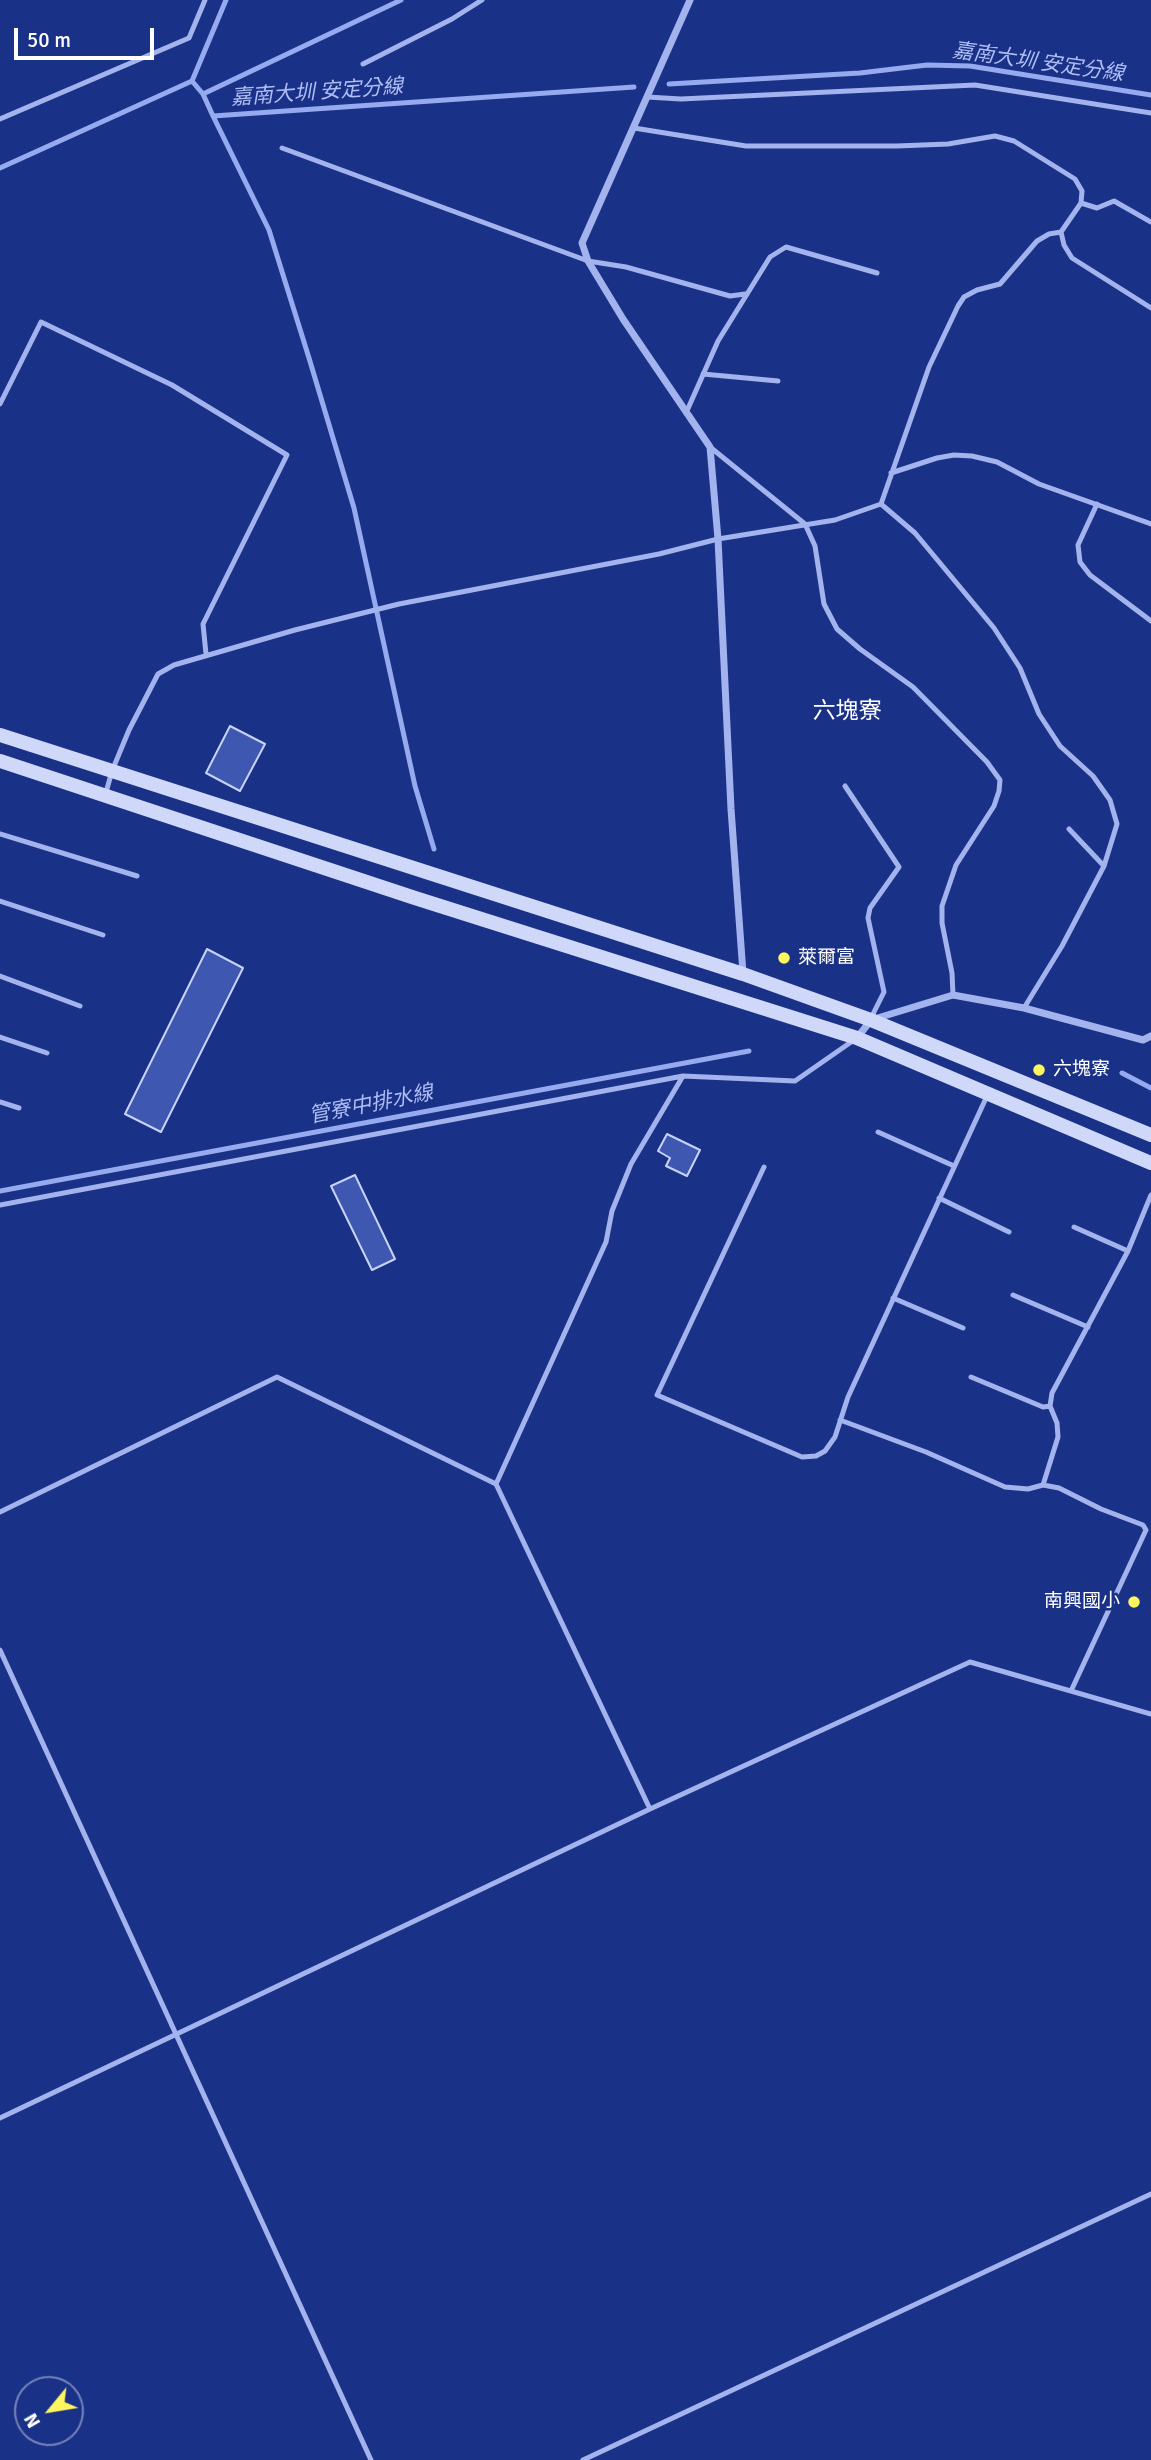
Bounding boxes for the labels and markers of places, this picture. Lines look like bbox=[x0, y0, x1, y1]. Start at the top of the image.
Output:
place label: 萊爾富 bbox=[798, 947, 855, 969]
marker: 萊爾富 bbox=[776, 950, 792, 966]
place label: 六塊寮 bbox=[1053, 1059, 1110, 1081]
marker: 六塊寮 bbox=[1031, 1062, 1047, 1078]
place label: 南興國小 bbox=[1044, 1591, 1120, 1613]
marker: 南興國小 bbox=[1126, 1594, 1142, 1610]

